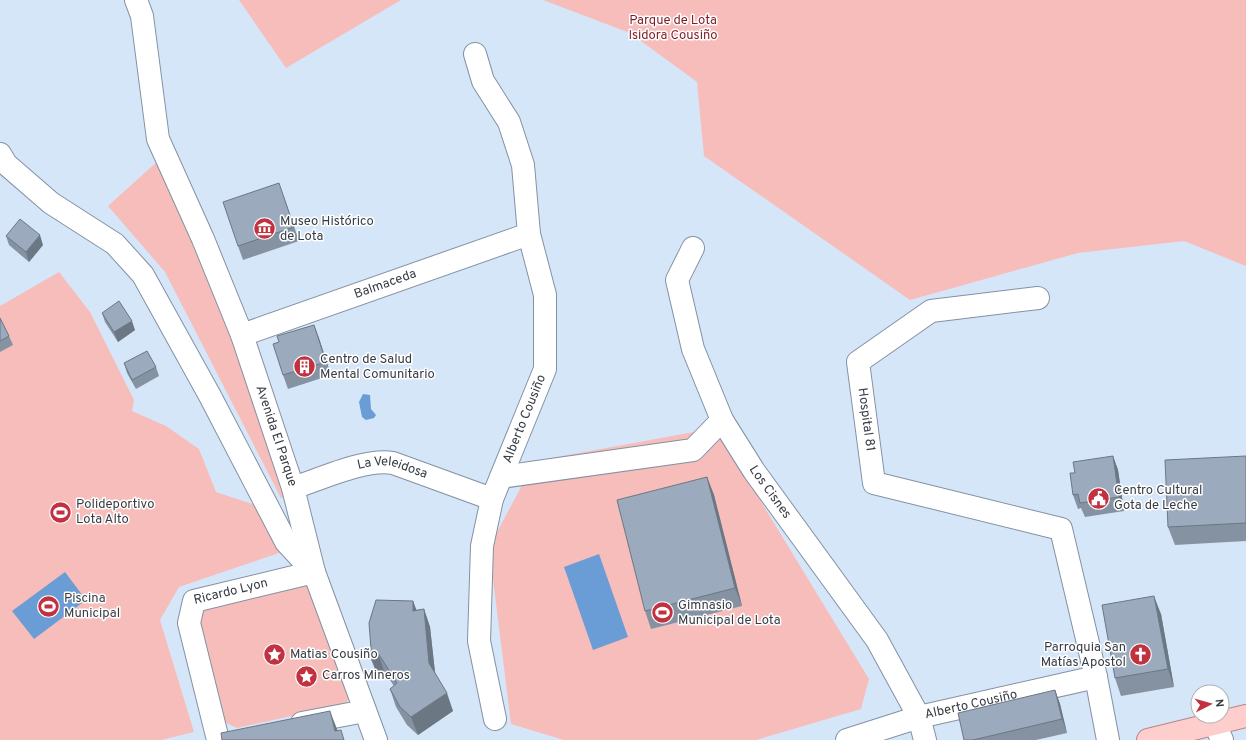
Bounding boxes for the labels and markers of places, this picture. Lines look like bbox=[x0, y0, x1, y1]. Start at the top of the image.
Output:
place label: Museo Histórico de Lota bbox=[280, 214, 374, 245]
museum icon: Museo Histórico de Lota bbox=[251, 216, 277, 242]
place label: Centro de Salud Mental Comunitario bbox=[320, 352, 435, 383]
building icon: Centro de Salud Mental Comunitario bbox=[292, 354, 318, 380]
place label: Centro Cultural Gota de Leche bbox=[1114, 483, 1202, 514]
public building icon: Centro Cultural Gota de Leche bbox=[1086, 485, 1112, 511]
place label: Polideportivo Lota Alto bbox=[76, 497, 154, 528]
sports icon: Polideportivo Lota Alto bbox=[48, 499, 74, 525]
place label: Piscina Municipal bbox=[64, 591, 120, 622]
sports icon: Piscina Municipal bbox=[36, 593, 62, 619]
place label: Gimnasio Municipal de Lota bbox=[678, 598, 780, 629]
sports icon: Gimnasio Municipal de Lota bbox=[650, 600, 676, 626]
place label: Parroquia San Matías Apostol bbox=[1041, 640, 1126, 671]
place icon: Matias Cousiño bbox=[262, 642, 288, 668]
church icon: Parroquia San Matías Apostol bbox=[1128, 642, 1154, 668]
place label: Matias Cousiño bbox=[290, 647, 378, 663]
place icon: Carros Mineros bbox=[294, 663, 320, 689]
place label: Carros Mineros bbox=[322, 668, 410, 684]

